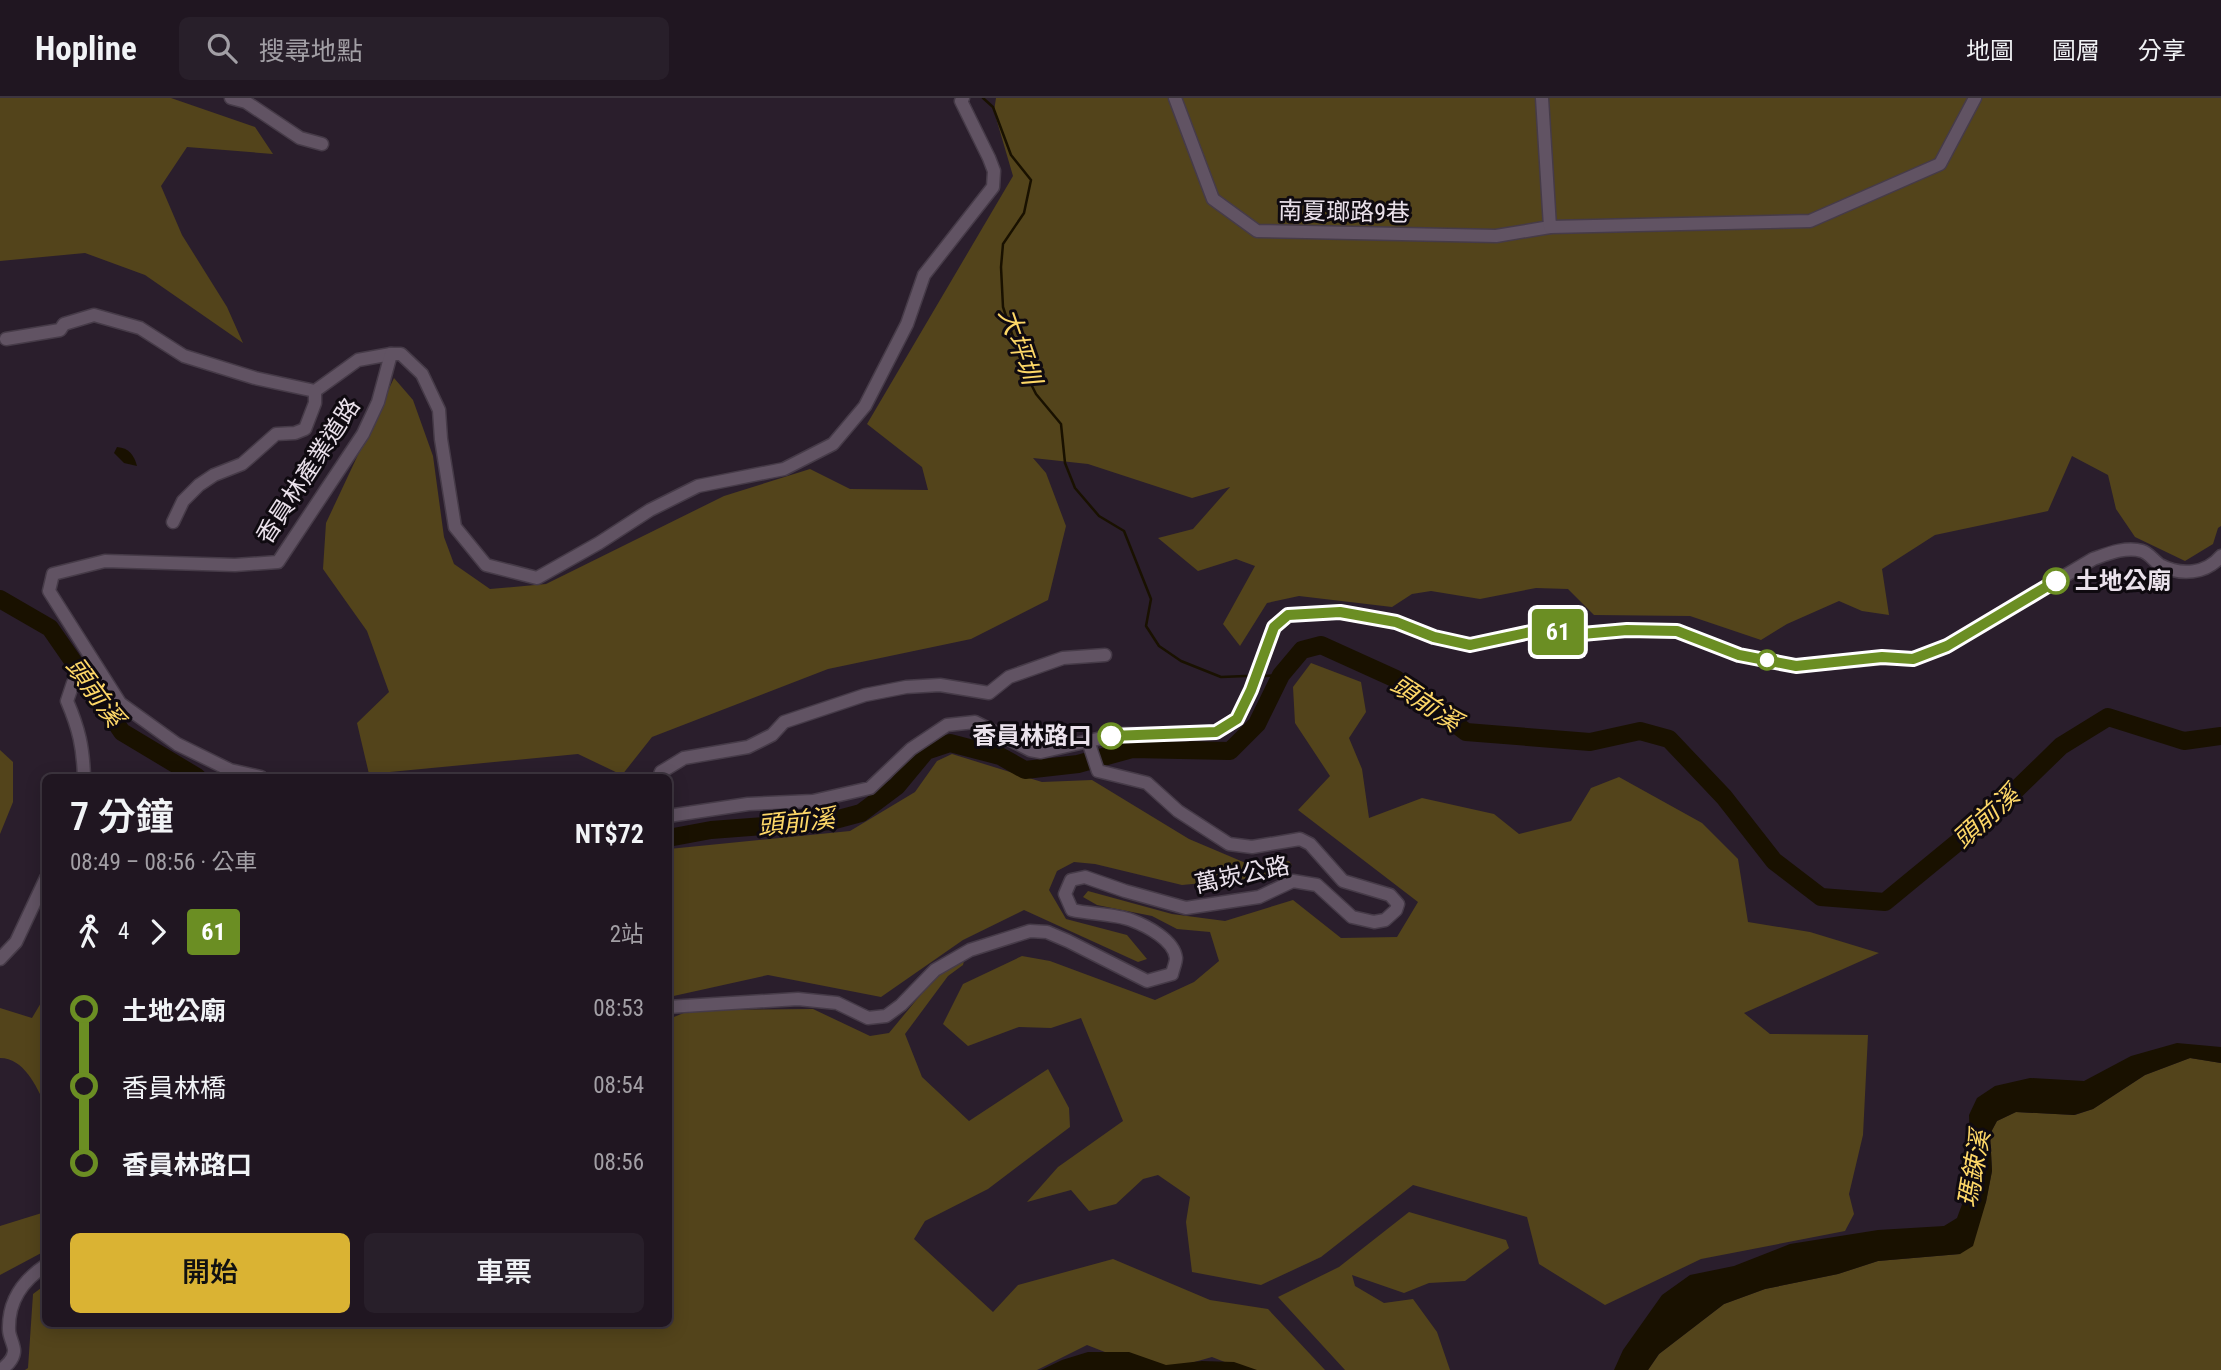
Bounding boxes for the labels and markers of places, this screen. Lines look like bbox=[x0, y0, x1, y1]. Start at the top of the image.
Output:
place label: 土地公廟 bbox=[2075, 567, 2171, 595]
marker: 土地公廟 bbox=[2043, 568, 2069, 594]
unlabelled marker bbox=[1757, 650, 1777, 670]
place label: 香員林路口 bbox=[972, 722, 1092, 750]
marker: 香員林路口 bbox=[1098, 723, 1124, 749]

